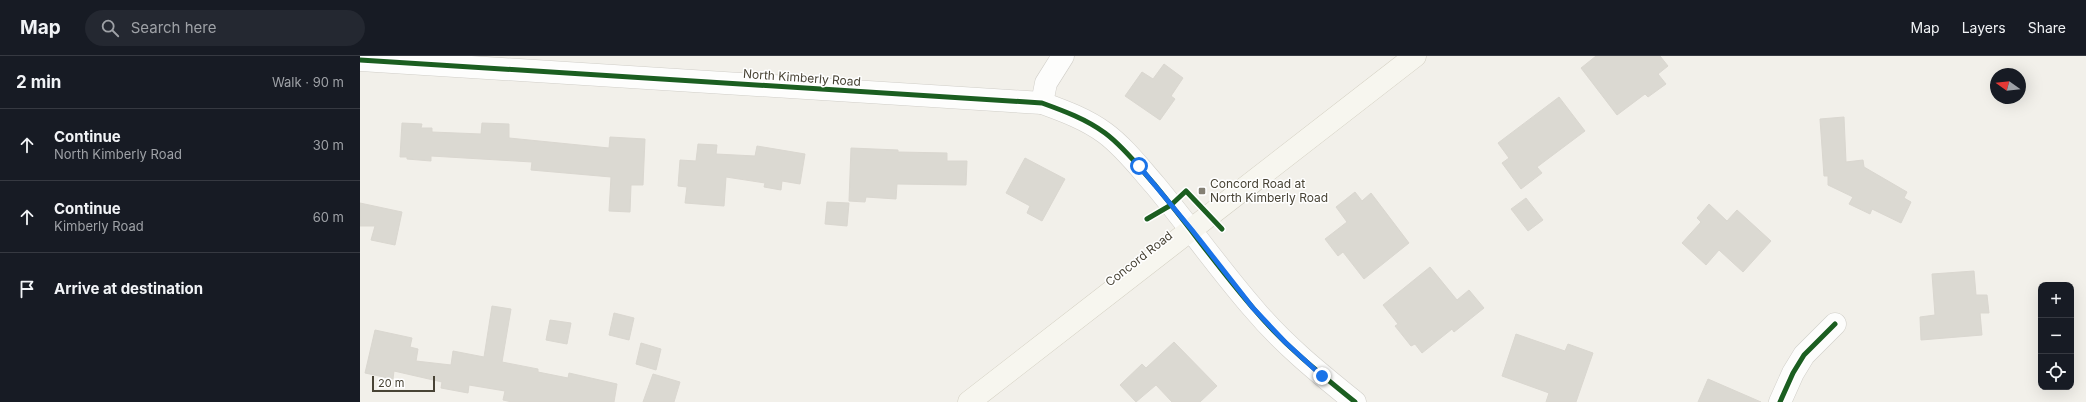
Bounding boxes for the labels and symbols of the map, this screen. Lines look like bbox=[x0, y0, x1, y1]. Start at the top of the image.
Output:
street label: North Kimberly Road bbox=[743, 66, 861, 89]
north arrow bbox=[1990, 68, 2026, 104]
route start bbox=[1130, 157, 1148, 175]
place label: Concord Road at North Kimberly Road bbox=[1210, 176, 1328, 205]
marker: Concord Road at North Kimberly Road bbox=[1197, 186, 1207, 196]
street label: Concord Road bbox=[1102, 228, 1175, 289]
route end bbox=[1313, 367, 1331, 385]
scale bar bbox=[372, 374, 435, 393]

